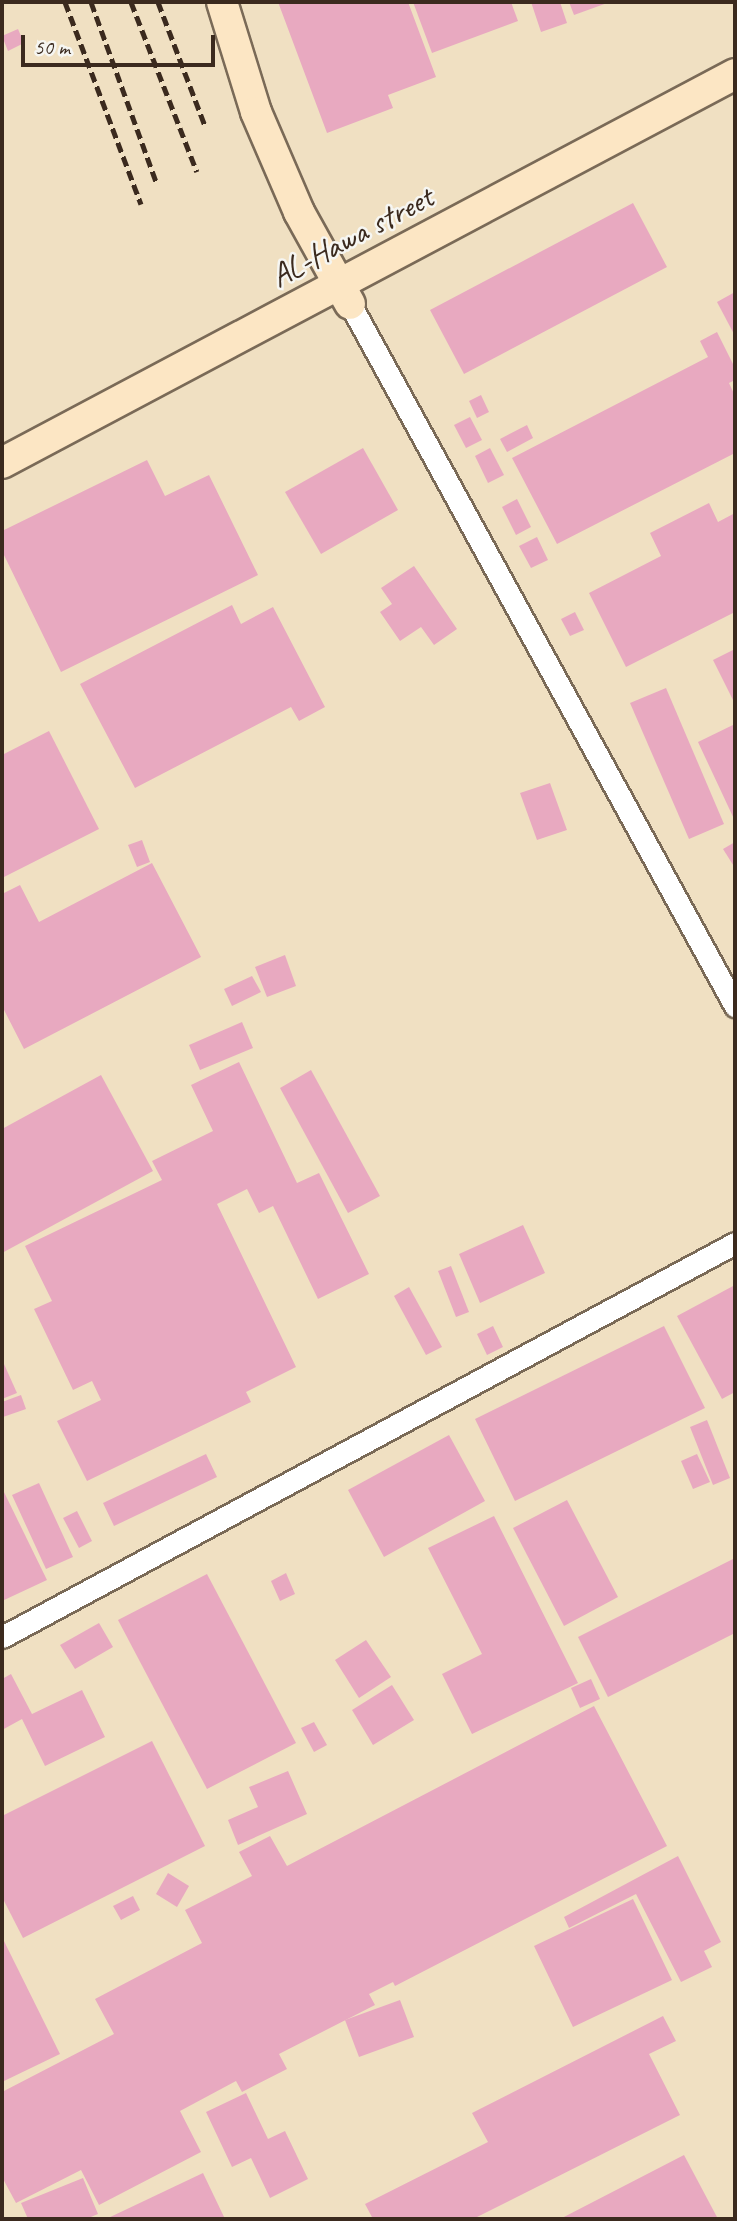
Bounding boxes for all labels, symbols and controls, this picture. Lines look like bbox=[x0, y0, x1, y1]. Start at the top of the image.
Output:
scale bar bbox=[24, 21, 219, 65]
text: 50 m bbox=[34, 34, 70, 60]
street label: AL-Hawa street bbox=[264, 178, 440, 296]

